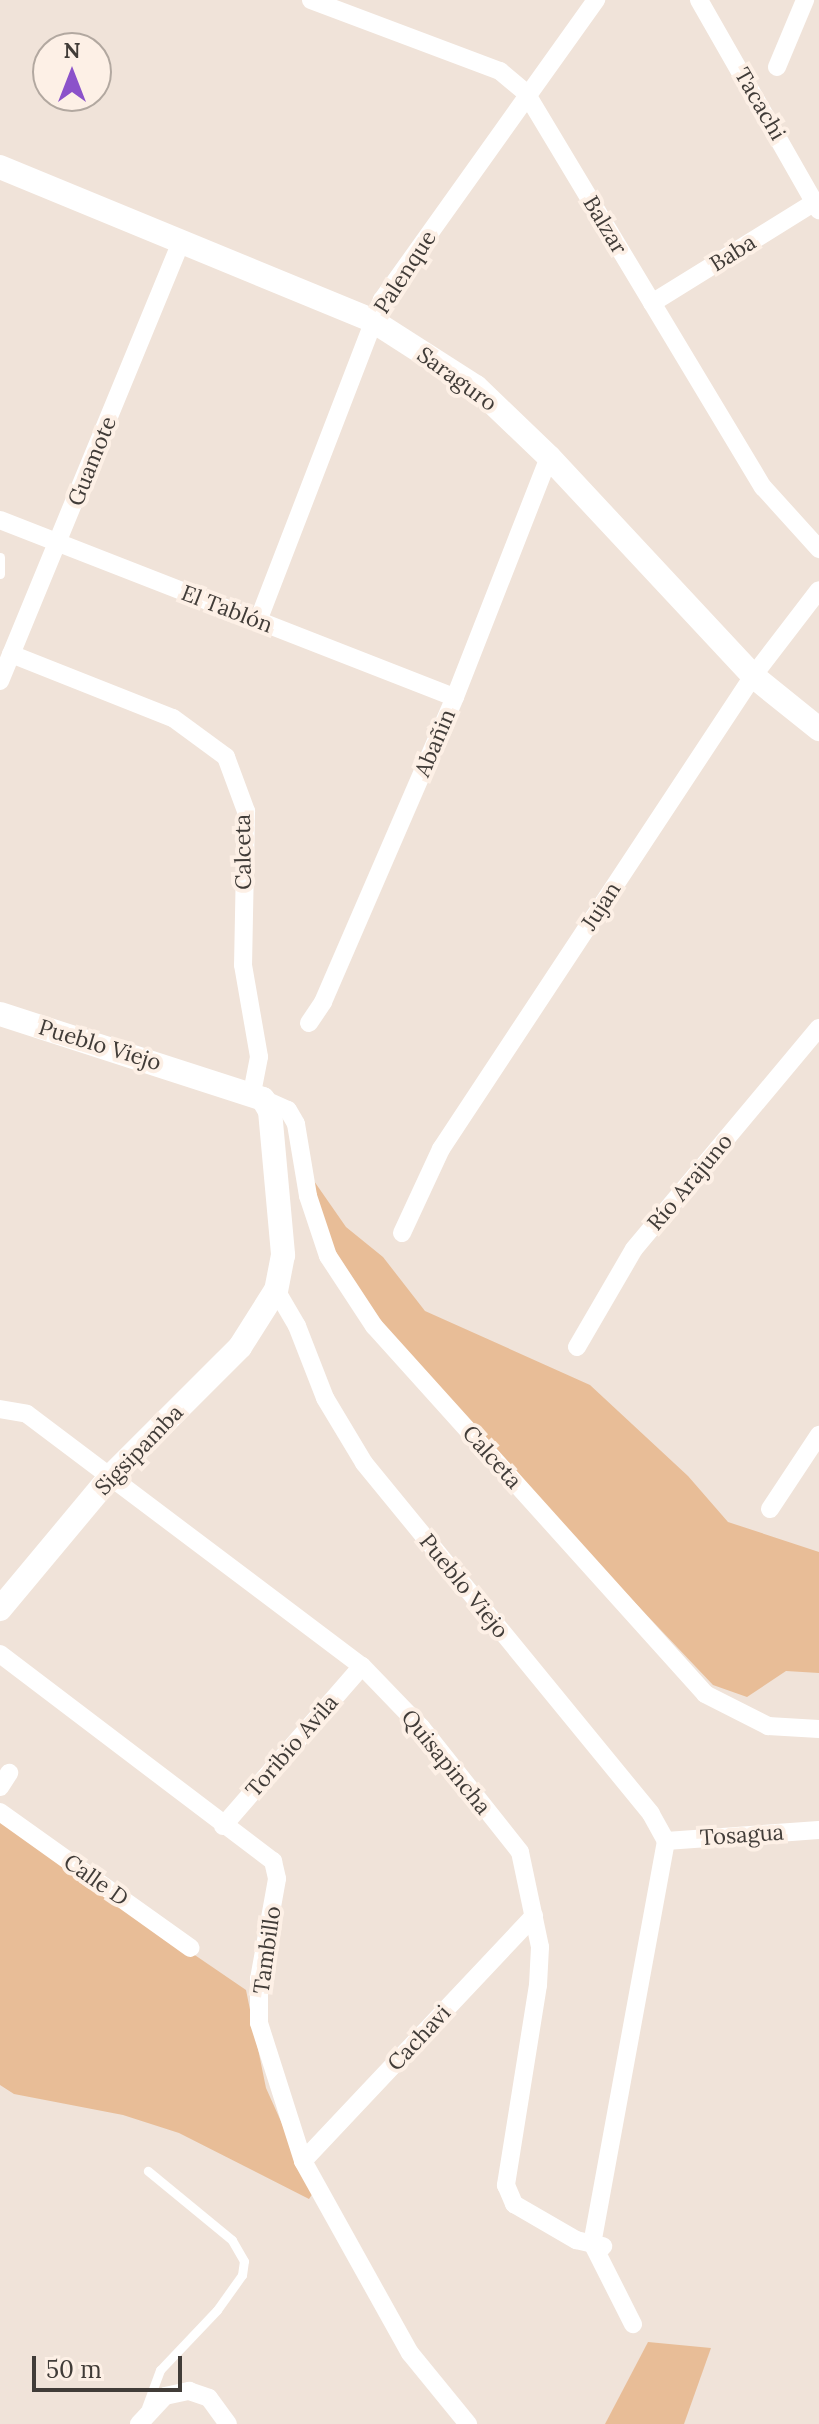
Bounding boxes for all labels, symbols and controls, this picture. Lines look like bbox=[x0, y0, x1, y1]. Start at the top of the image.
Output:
north arrow bbox=[32, 32, 112, 112]
text: N bbox=[63, 36, 81, 64]
street label: Tacachi bbox=[729, 63, 791, 145]
street label: Balzar bbox=[577, 191, 633, 259]
street label: Palenque bbox=[368, 226, 442, 318]
street label: Baba bbox=[705, 229, 761, 277]
street label: Saraguro bbox=[412, 341, 502, 417]
street label: Guamote bbox=[62, 412, 122, 510]
street label: El Tablón bbox=[178, 580, 276, 638]
street label: Abañin bbox=[409, 705, 461, 781]
street label: Calceta bbox=[229, 814, 257, 890]
street label: Jujan bbox=[576, 877, 626, 935]
street label: Pueblo Viejo bbox=[36, 1014, 164, 1076]
street label: Río Arajuno bbox=[642, 1128, 738, 1236]
street label: Sigsipamba bbox=[89, 1399, 189, 1501]
street label: Calceta bbox=[457, 1420, 527, 1494]
street label: Pueblo Viejo bbox=[414, 1529, 514, 1643]
street label: Toribio Avila bbox=[240, 1689, 344, 1803]
street label: Quisapincha bbox=[396, 1704, 496, 1820]
street label: Tosagua bbox=[699, 1819, 785, 1851]
street label: Calle D bbox=[59, 1848, 133, 1912]
street label: Tambillo bbox=[248, 1904, 286, 1996]
street label: Cachavi bbox=[382, 2000, 456, 2076]
scale bar bbox=[36, 2340, 186, 2390]
text: 50 m bbox=[46, 2354, 102, 2385]

